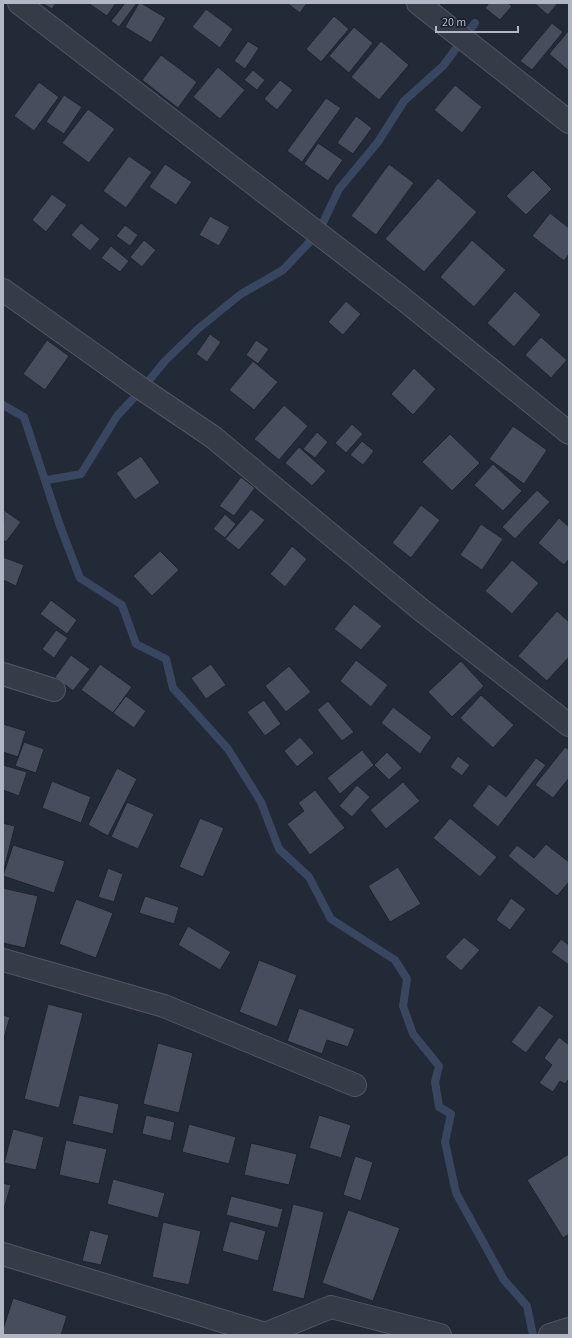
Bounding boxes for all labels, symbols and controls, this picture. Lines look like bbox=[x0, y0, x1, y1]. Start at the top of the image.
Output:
scale bar bbox=[436, 8, 518, 34]
text: 20 m bbox=[442, 14, 466, 31]

